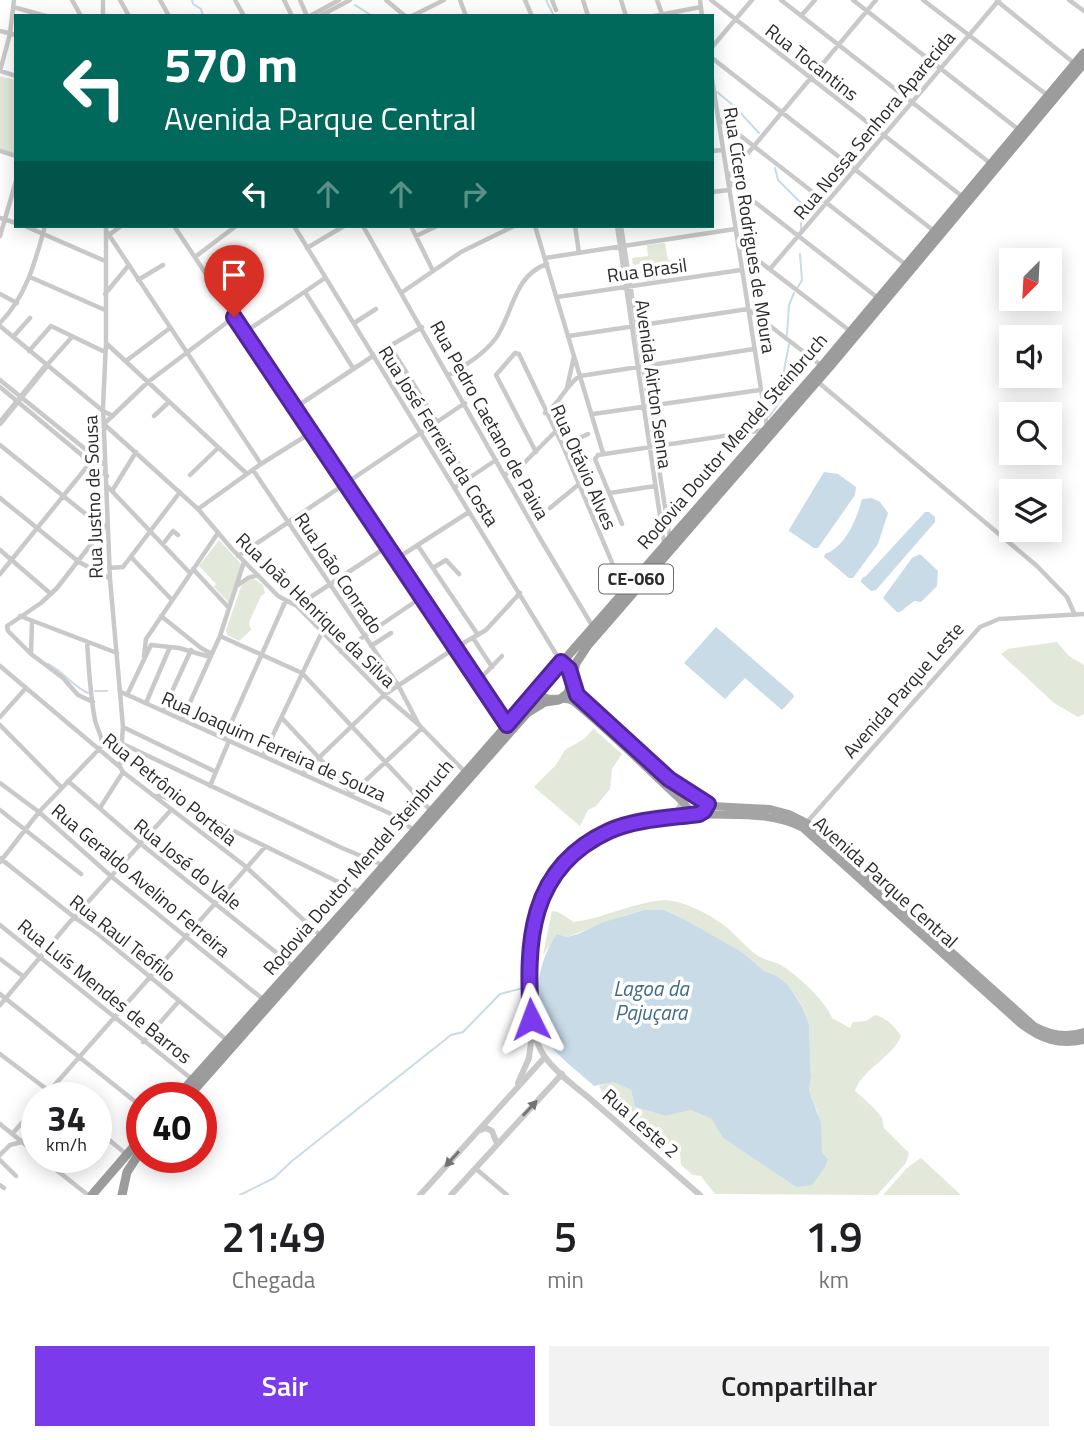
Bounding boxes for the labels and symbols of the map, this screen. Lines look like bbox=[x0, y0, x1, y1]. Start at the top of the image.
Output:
street label: Rua Tocantins bbox=[759, 16, 865, 107]
street label: Rua Nossa Senhora Aparecida bbox=[786, 23, 962, 226]
street label: Rua Cícero Rodrigues de Moura bbox=[717, 105, 784, 356]
pin bbox=[204, 245, 264, 317]
north arrow bbox=[999, 248, 1062, 312]
street label: Rua Brasil bbox=[605, 250, 689, 289]
street label: Avenida Airton Senna bbox=[628, 297, 681, 471]
street label: Rua Pedro Caetano de Paiva bbox=[423, 315, 558, 525]
street label: Rodovia Doutor Mendel Steinbruch bbox=[629, 326, 834, 555]
street label: Rua José Ferreira da Costa bbox=[372, 340, 507, 532]
street label: Rua Otávio Alves bbox=[544, 399, 625, 534]
street label: Rua Justno de Sousa bbox=[75, 414, 110, 579]
street label: Rua João Conrado bbox=[288, 506, 391, 639]
street label: Rua João Henrique da Silva bbox=[230, 525, 403, 694]
road number: CE-060 bbox=[599, 564, 673, 594]
street label: Avenida Parque Leste bbox=[835, 615, 970, 764]
street label: Rua Joaquim Ferreira de Souza bbox=[157, 683, 392, 808]
street label: Rua Petrônio Portela bbox=[97, 725, 244, 852]
street label: Rodovia Doutor Mendel Steinbruch bbox=[255, 752, 460, 981]
street label: Rua Geraldo Avelino Ferreira bbox=[45, 796, 238, 964]
street label: Avenida Parque Central bbox=[808, 809, 965, 954]
street label: Rua José do Vale bbox=[128, 811, 249, 916]
street label: Rua Raul Teófilo bbox=[64, 887, 183, 988]
street label: Rua Luís Mendes de Barros bbox=[12, 911, 199, 1070]
water label: Lagoa da Pajuçara bbox=[613, 972, 690, 1028]
position arrow bbox=[494, 982, 568, 1056]
street label: Rua Leste 2 bbox=[596, 1081, 686, 1164]
speed limit sign: 40 bbox=[126, 1082, 217, 1173]
one-way arrow bbox=[521, 1100, 537, 1117]
one-way arrow bbox=[445, 1151, 460, 1168]

